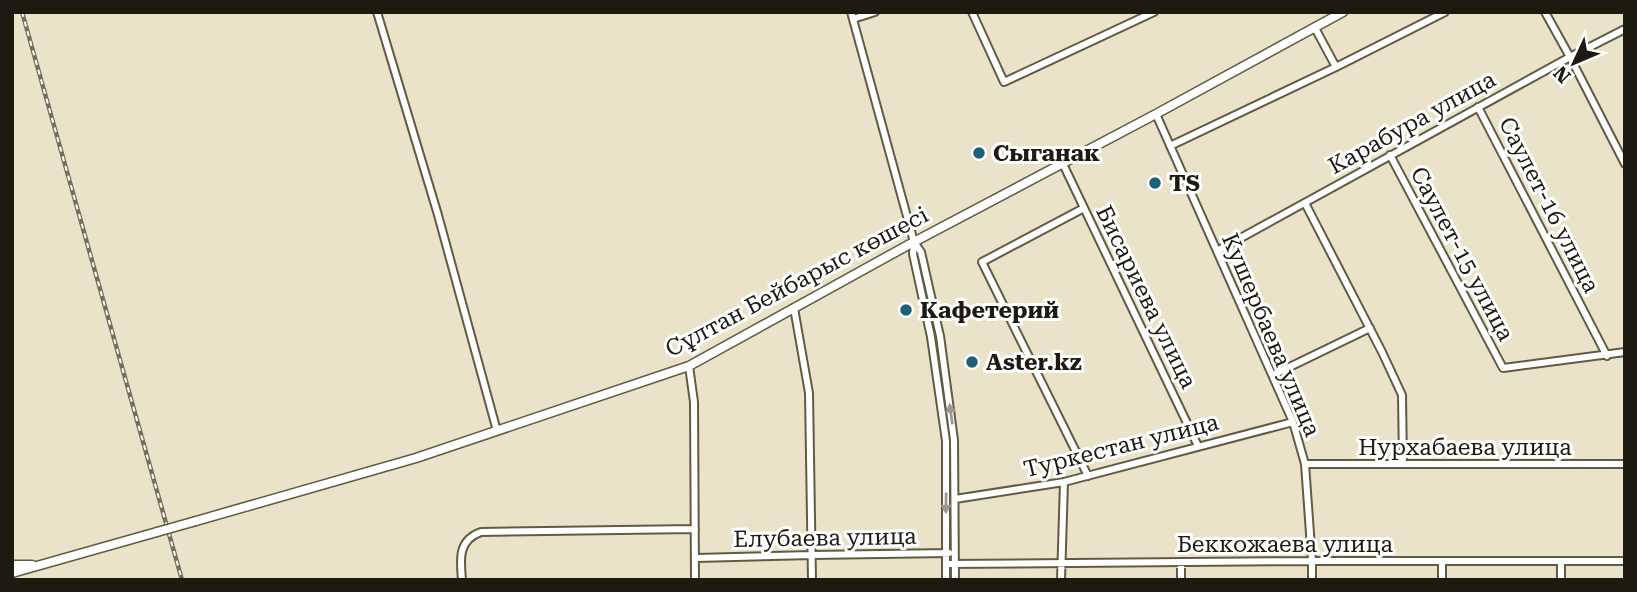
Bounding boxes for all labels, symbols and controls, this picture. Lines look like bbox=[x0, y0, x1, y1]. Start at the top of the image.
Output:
north arrow bbox=[1539, 28, 1609, 98]
text: N bbox=[1549, 61, 1575, 88]
street label: Карабура улица bbox=[1324, 66, 1501, 180]
street label: Саулет-16 улица bbox=[1493, 113, 1605, 298]
place label: Сыганак bbox=[993, 140, 1100, 167]
marker: Сыганак bbox=[971, 145, 987, 161]
street label: Саулет-15 улица bbox=[1405, 162, 1520, 346]
place label: TS bbox=[1169, 170, 1200, 197]
marker: TS bbox=[1147, 175, 1163, 191]
street label: Сұлтан Бейбарыс көшесі bbox=[661, 201, 933, 363]
street label: Бисариева улица bbox=[1090, 201, 1202, 393]
street label: Кушербаева улица bbox=[1216, 229, 1326, 441]
place label: Кафетерий bbox=[920, 297, 1059, 324]
marker: Кафетерий bbox=[898, 302, 914, 318]
place label: Aster.kz bbox=[986, 349, 1082, 376]
marker: Aster.kz bbox=[964, 354, 980, 370]
one-way arrow bbox=[945, 403, 956, 425]
street label: Туркестан улица bbox=[1021, 409, 1222, 483]
street label: Нурхабаева улица bbox=[1358, 434, 1572, 461]
one-way arrow bbox=[941, 492, 952, 514]
street label: Елубаева улица bbox=[733, 523, 917, 553]
street label: Беккожаева улица bbox=[1177, 531, 1393, 558]

